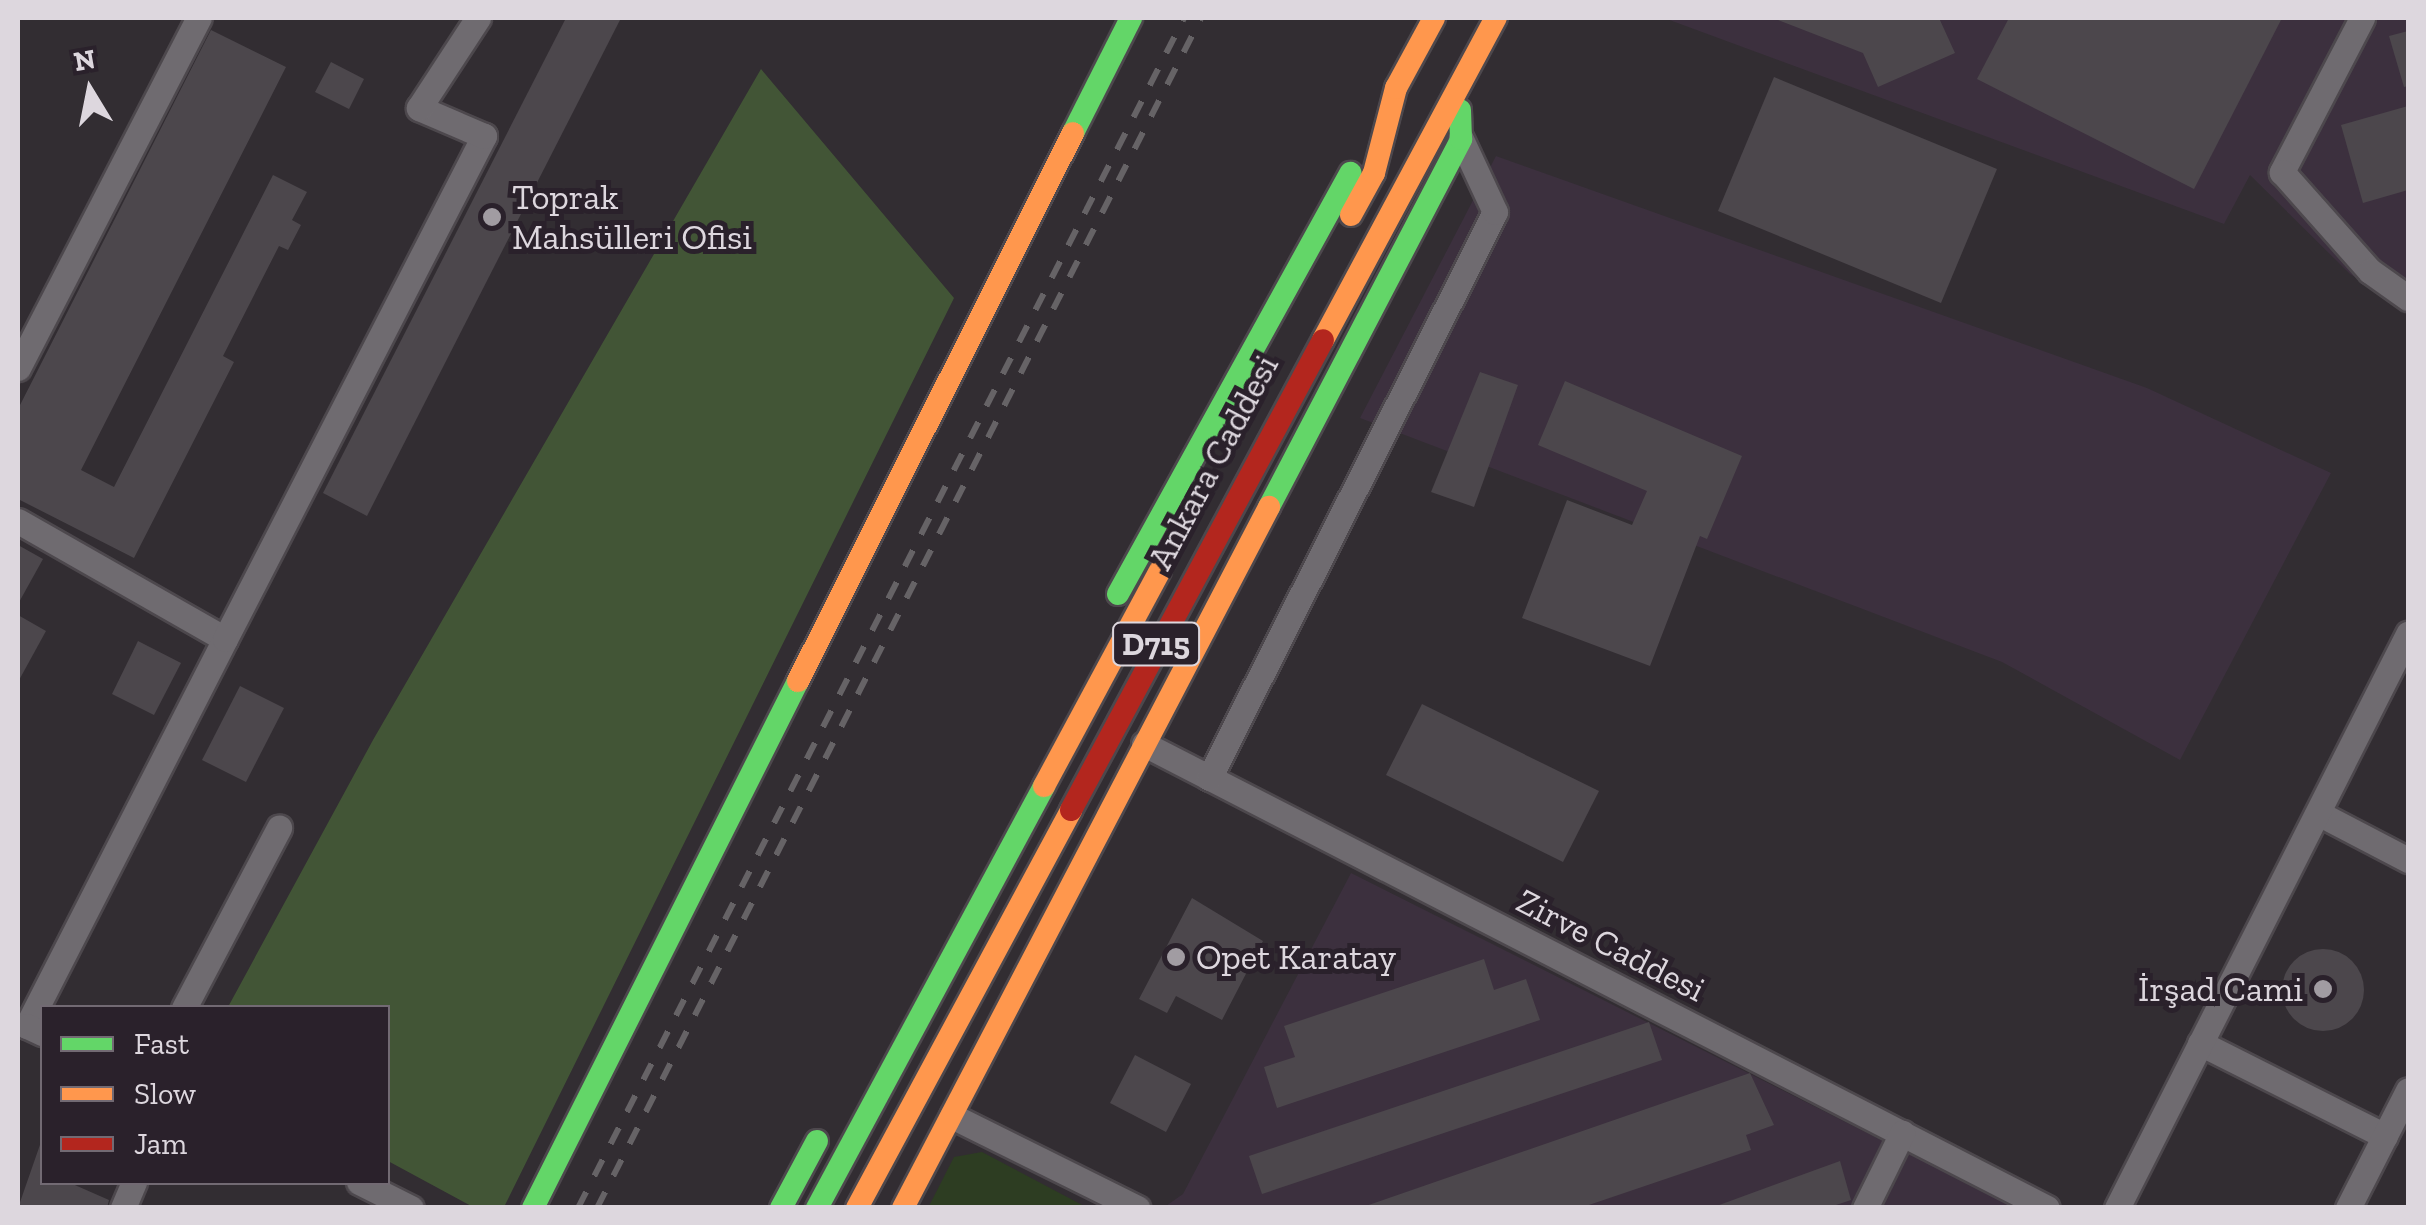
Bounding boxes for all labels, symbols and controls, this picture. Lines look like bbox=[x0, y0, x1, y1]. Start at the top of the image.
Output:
north arrow bbox=[40, 40, 140, 140]
text: N bbox=[71, 42, 98, 78]
place label: Toprak Mahsülleri Ofisi bbox=[512, 176, 752, 258]
marker: Toprak Mahsülleri Ofisi bbox=[481, 206, 503, 228]
street label: Ankara Caddesi bbox=[1139, 348, 1287, 576]
road number: D715 bbox=[1111, 617, 1201, 671]
street label: Zirve Caddesi bbox=[1510, 880, 1712, 1010]
place label: Opet Karatay bbox=[1196, 936, 1396, 978]
marker: Opet Karatay bbox=[1165, 946, 1187, 968]
place label: İrşad Cami bbox=[2138, 968, 2303, 1010]
marker: İrşad Cami bbox=[2312, 978, 2334, 1000]
legend bbox=[40, 1005, 390, 1185]
text: Fast bbox=[134, 1026, 189, 1062]
text: Slow bbox=[134, 1076, 196, 1112]
text: Jam bbox=[134, 1126, 187, 1162]

